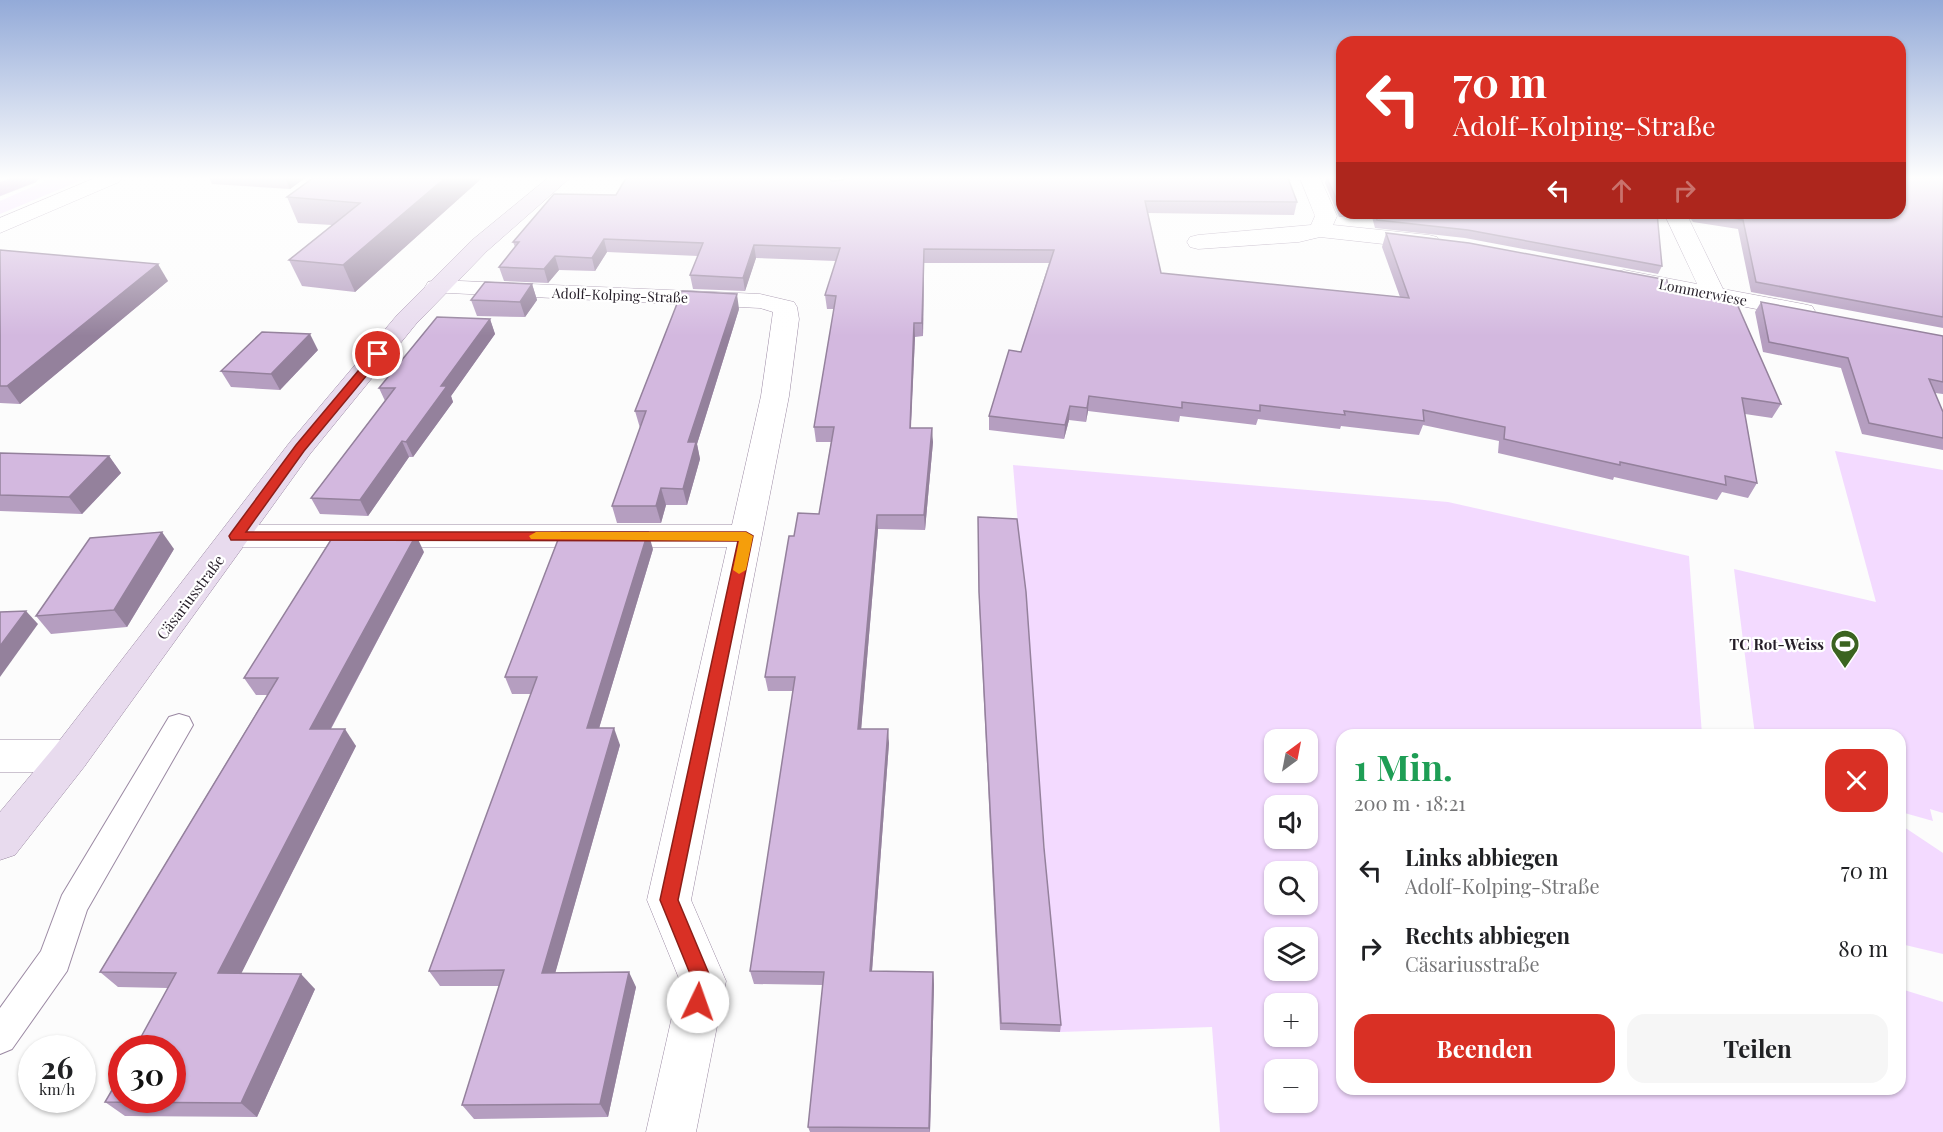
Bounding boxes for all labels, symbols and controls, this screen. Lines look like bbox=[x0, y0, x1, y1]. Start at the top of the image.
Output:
text: 70 m bbox=[1453, 53, 1547, 109]
icon: left bbox=[1354, 60, 1432, 138]
text: Adolf-Kolping-Straße bbox=[1453, 107, 1716, 143]
icon: left bbox=[1542, 174, 1575, 207]
icon: ahead bbox=[1605, 174, 1638, 207]
icon: right bbox=[1668, 174, 1701, 207]
street label: Lommerwiese bbox=[1657, 274, 1749, 310]
street label: Adolf-Kolping-Straße bbox=[551, 283, 688, 307]
pin bbox=[352, 328, 403, 379]
icon: arrive bbox=[361, 337, 394, 370]
street label: Cäsariusstraße bbox=[152, 551, 228, 643]
sports icon: TC Rot-Weiss bbox=[1829, 628, 1861, 670]
place label: TC Rot-Weiss bbox=[1729, 634, 1824, 654]
north arrow bbox=[1264, 729, 1318, 783]
map controls bbox=[1264, 729, 1318, 1113]
text: 1 Min. bbox=[1354, 742, 1453, 790]
button: close bbox=[1825, 749, 1888, 812]
text: 200 m · 18:21 bbox=[1354, 789, 1466, 816]
button: sound bbox=[1264, 795, 1318, 849]
text: Links abbiegen bbox=[1405, 842, 1559, 872]
icon: left bbox=[1354, 854, 1387, 887]
text: 70 m bbox=[1841, 855, 1888, 885]
button: search bbox=[1264, 861, 1318, 915]
text: Adolf-Kolping-Straße bbox=[1405, 872, 1600, 899]
text: Rechts abbiegen bbox=[1405, 920, 1570, 950]
button: layers bbox=[1264, 927, 1318, 981]
icon: right bbox=[1354, 932, 1387, 965]
text: 80 m bbox=[1838, 933, 1888, 963]
text: Cäsariusstraße bbox=[1405, 950, 1540, 977]
position arrow bbox=[666, 970, 730, 1034]
button: + bbox=[1264, 993, 1318, 1047]
button: Beenden bbox=[1354, 1014, 1615, 1083]
button: Teilen bbox=[1627, 1014, 1888, 1083]
speed limit sign: 30 bbox=[108, 1035, 186, 1113]
text: 26 bbox=[41, 1047, 73, 1087]
button: − bbox=[1264, 1059, 1318, 1113]
text: km/h bbox=[39, 1079, 75, 1099]

